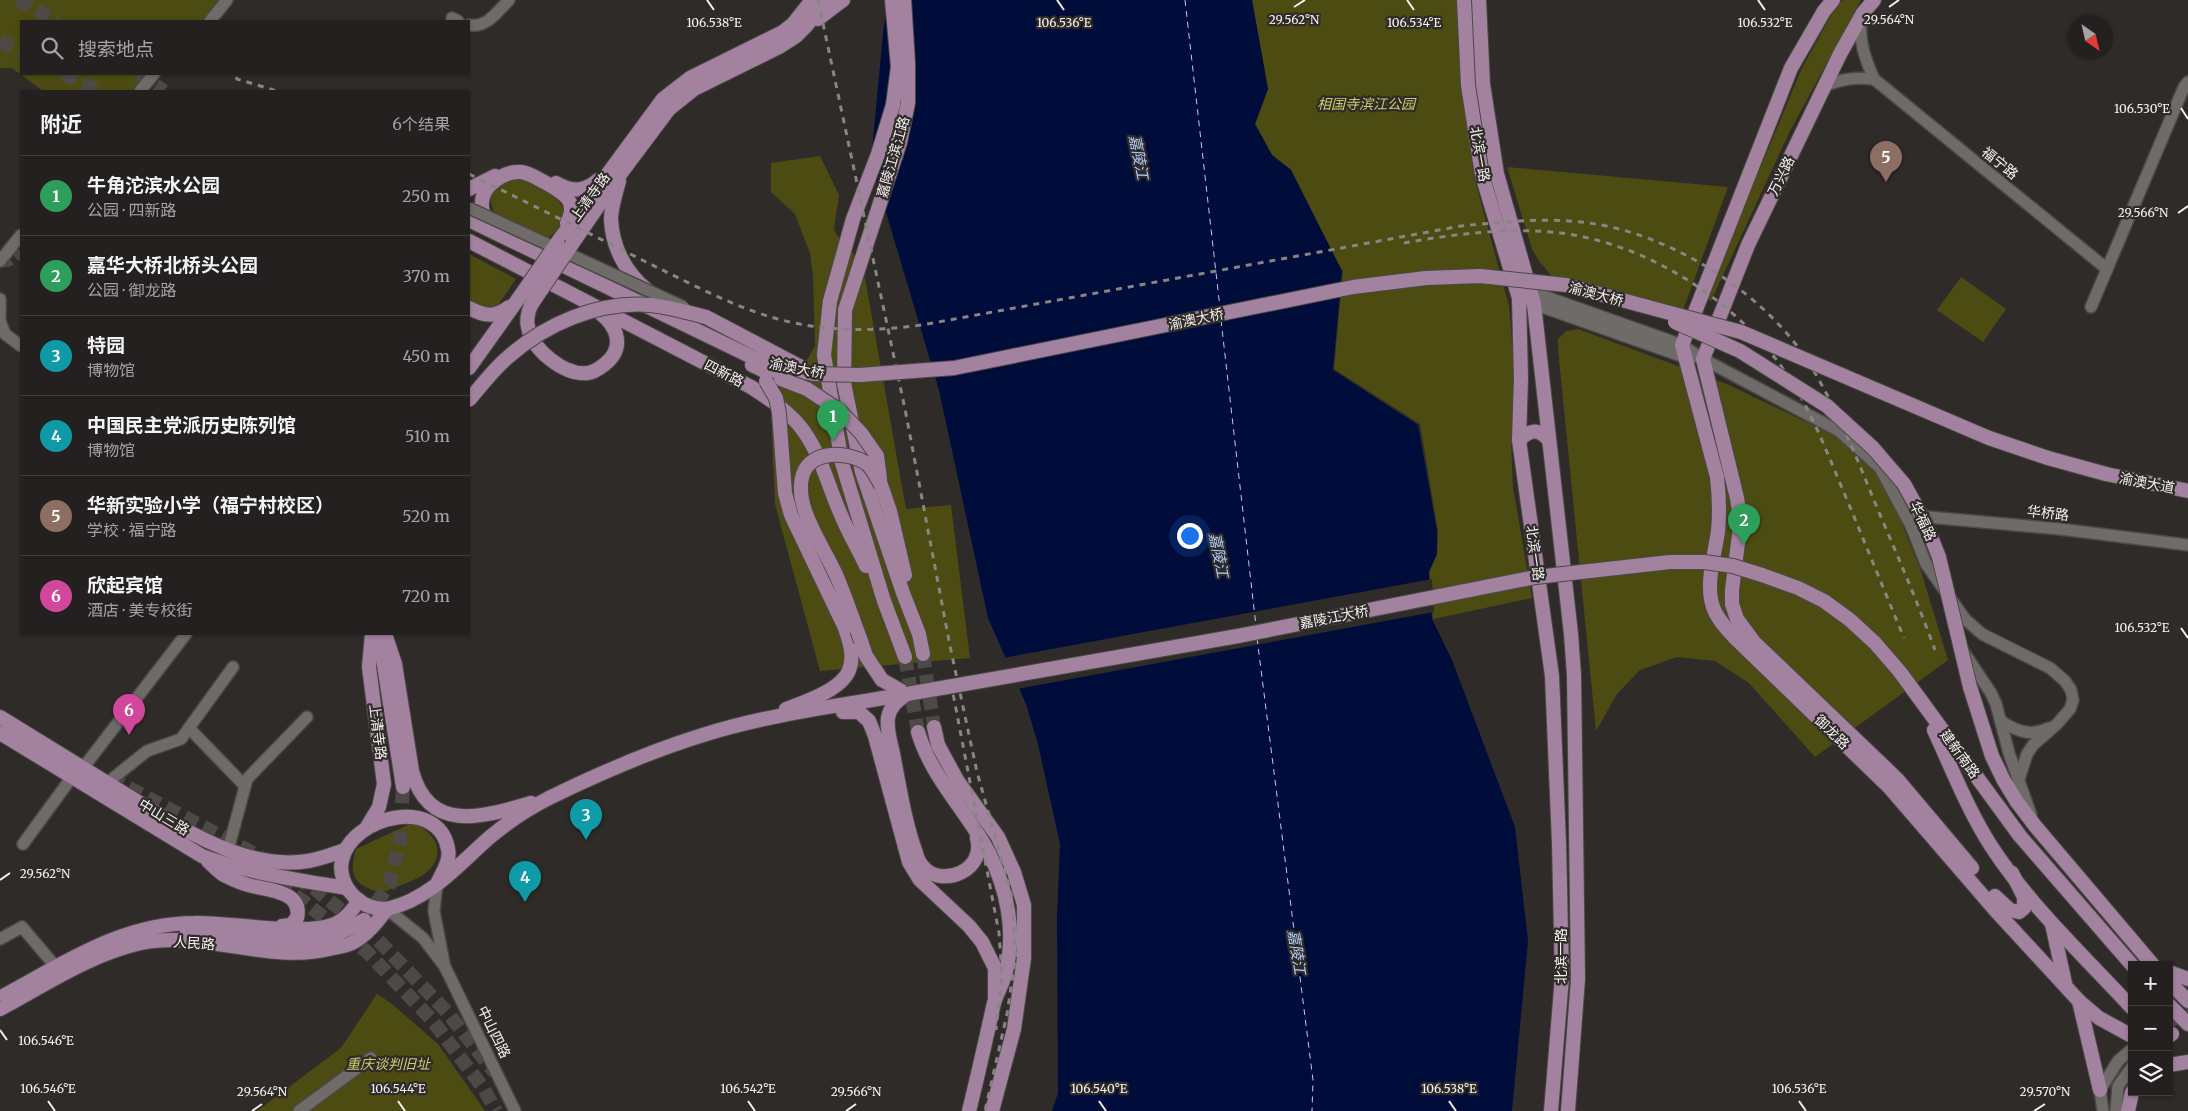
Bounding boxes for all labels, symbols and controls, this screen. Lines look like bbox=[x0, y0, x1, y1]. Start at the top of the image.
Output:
text: 29.562°N bbox=[1269, 12, 1320, 27]
text: 29.564°N bbox=[1864, 12, 1915, 27]
text: 106.538°E bbox=[686, 15, 742, 30]
text: 106.536°E bbox=[1037, 15, 1092, 30]
text: 106.534°E bbox=[1387, 15, 1441, 30]
text: 106.532°E bbox=[1738, 15, 1793, 30]
north arrow bbox=[2068, 15, 2113, 60]
search box bbox=[20, 20, 470, 75]
icon: search bbox=[38, 34, 66, 62]
text: 搜索地点 bbox=[78, 37, 154, 61]
park label: 相国寺滨江公园 bbox=[1317, 95, 1417, 113]
text: 106.530°E bbox=[2114, 101, 2170, 116]
text: 附近 bbox=[40, 111, 82, 138]
text: 6个结果 bbox=[392, 114, 450, 134]
street label: 嘉陵江滨江路 bbox=[873, 114, 913, 200]
street label: 北滨一路 bbox=[1466, 125, 1494, 183]
water label: 嘉陵江 bbox=[1125, 133, 1153, 183]
pin: 5 bbox=[1870, 141, 1902, 182]
street label: 福宁路 bbox=[1978, 143, 2022, 183]
street label: 万兴路 bbox=[1764, 153, 1798, 199]
street label: 上清寺路 bbox=[566, 169, 614, 225]
text: 牛角沱滨水公园 bbox=[87, 173, 220, 197]
text: 1 bbox=[52, 186, 60, 206]
text: 250 m bbox=[402, 186, 450, 206]
text: 公园 · 四新路 bbox=[87, 200, 176, 220]
text: 29.566°N bbox=[2118, 205, 2169, 220]
text: 嘉华大桥北桥头公园 bbox=[87, 253, 258, 277]
text: 2 bbox=[51, 266, 61, 286]
text: 370 m bbox=[403, 266, 450, 286]
street label: 渝澳大桥 bbox=[1567, 278, 1625, 310]
text: 公园 · 御龙路 bbox=[87, 280, 176, 300]
street label: 渝澳大桥 bbox=[1167, 304, 1225, 334]
text: 特园 bbox=[87, 333, 125, 357]
text: 3 bbox=[51, 346, 61, 366]
text: 450 m bbox=[402, 346, 450, 366]
street label: 渝澳大桥 bbox=[768, 354, 826, 382]
street label: 四新路 bbox=[701, 355, 747, 391]
text: 博物馆 bbox=[87, 360, 135, 380]
pin: 1 bbox=[817, 400, 849, 441]
text: 中国民主党派历史陈列馆 bbox=[87, 413, 296, 437]
text: 4 bbox=[51, 426, 61, 446]
text: 510 m bbox=[405, 426, 450, 446]
text: 博物馆 bbox=[87, 440, 135, 460]
street label: 渝澳大道 bbox=[2118, 469, 2176, 497]
text: 华新实验小学（福宁村校区） bbox=[87, 493, 334, 517]
street label: 华福路 bbox=[1906, 498, 1940, 544]
street label: 华桥路 bbox=[2026, 502, 2070, 524]
pin: 2 bbox=[1728, 504, 1760, 545]
text: 5 bbox=[51, 506, 61, 526]
text: 520 m bbox=[402, 506, 450, 526]
text: 学校 · 福宁路 bbox=[87, 520, 176, 540]
your location bbox=[1177, 523, 1203, 549]
street label: 北滨一路 bbox=[1522, 524, 1548, 582]
water label: 嘉陵江 bbox=[1205, 531, 1233, 581]
text: 欣起宾馆 bbox=[87, 573, 163, 597]
text: 6 bbox=[51, 586, 61, 606]
text: 720 m bbox=[402, 586, 450, 606]
text: 酒店 · 美专校街 bbox=[87, 600, 192, 620]
street label: 嘉陵江大桥 bbox=[1298, 601, 1370, 633]
text: 106.532°E bbox=[2115, 620, 2170, 635]
pin: 6 bbox=[113, 694, 145, 735]
street label: 上清寺路 bbox=[366, 703, 390, 761]
street label: 御龙路 bbox=[1811, 711, 1853, 753]
street label: 建新南路 bbox=[1936, 726, 1984, 782]
street label: 中山三路 bbox=[135, 795, 193, 839]
pin: 3 bbox=[570, 799, 602, 840]
pin: 4 bbox=[509, 861, 541, 902]
text: 29.562°N bbox=[20, 866, 71, 881]
water label: 嘉陵江 bbox=[1284, 928, 1310, 978]
street label: 北滨一路 bbox=[1552, 928, 1570, 984]
street label: 人民路 bbox=[172, 933, 216, 953]
map controls bbox=[2128, 961, 2173, 1096]
button: + bbox=[2128, 961, 2173, 1006]
street label: 中山四路 bbox=[474, 1003, 514, 1061]
button: − bbox=[2128, 1006, 2173, 1051]
text: 106.546°E bbox=[18, 1033, 74, 1048]
button: layers bbox=[2128, 1051, 2173, 1096]
park label: 重庆谈判旧址 bbox=[346, 1055, 431, 1073]
text: 106.546°E bbox=[20, 1081, 76, 1096]
text: 106.544°E bbox=[370, 1081, 426, 1096]
text: 106.542°E bbox=[720, 1081, 776, 1096]
text: 106.540°E bbox=[1071, 1081, 1128, 1096]
text: 106.538°E bbox=[1421, 1081, 1477, 1096]
text: 106.536°E bbox=[1772, 1081, 1827, 1096]
text: 29.564°N bbox=[237, 1084, 288, 1099]
text: 29.566°N bbox=[831, 1084, 882, 1099]
text: 29.570°N bbox=[2020, 1084, 2071, 1099]

